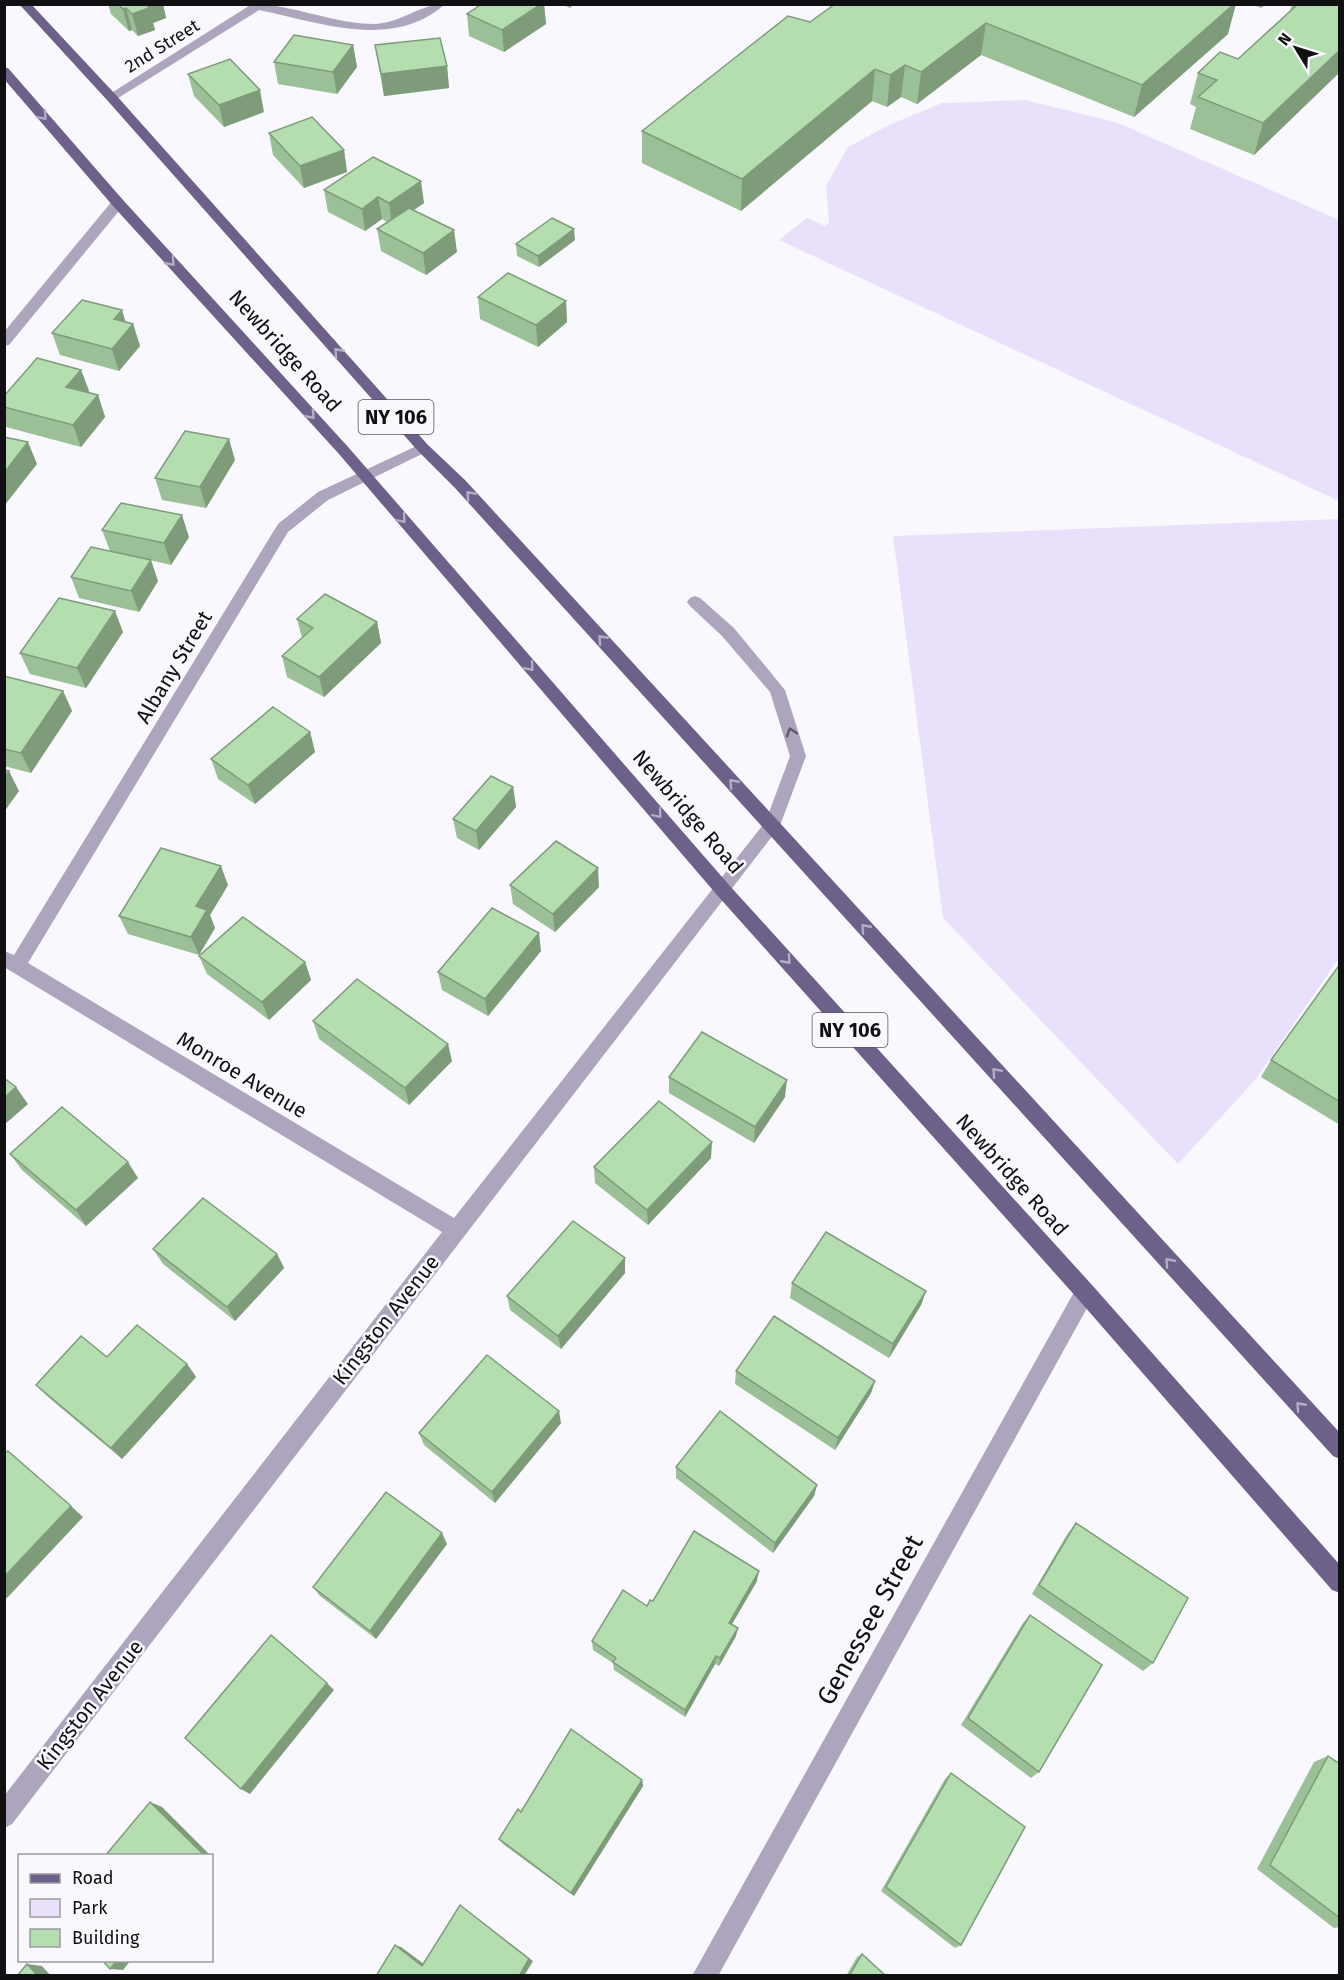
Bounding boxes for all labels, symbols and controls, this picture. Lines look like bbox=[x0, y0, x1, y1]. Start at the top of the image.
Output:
street label: 2nd Street bbox=[121, 14, 204, 78]
north arrow bbox=[1266, 18, 1326, 78]
text: N bbox=[1274, 29, 1295, 49]
one-way arrow bbox=[35, 109, 46, 120]
one-way arrow bbox=[164, 255, 175, 266]
street label: Newbridge Road bbox=[223, 284, 347, 418]
one-way arrow bbox=[334, 348, 345, 359]
road number: NY 106 bbox=[358, 400, 434, 434]
one-way arrow bbox=[304, 408, 315, 419]
one-way arrow bbox=[466, 491, 477, 502]
one-way arrow bbox=[395, 513, 406, 523]
street label: Albany Street bbox=[130, 606, 218, 728]
one-way arrow bbox=[598, 635, 609, 646]
one-way arrow bbox=[523, 660, 534, 671]
one-way arrow bbox=[785, 727, 798, 738]
street label: Newbridge Road bbox=[627, 745, 749, 879]
one-way arrow bbox=[729, 779, 740, 790]
one-way arrow bbox=[651, 807, 662, 818]
one-way arrow bbox=[861, 924, 872, 935]
one-way arrow bbox=[780, 953, 791, 964]
road number: NY 106 bbox=[812, 1013, 888, 1047]
street label: Monroe Avenue bbox=[172, 1026, 312, 1124]
one-way arrow bbox=[992, 1068, 1003, 1079]
street label: Newbridge Road bbox=[950, 1108, 1074, 1242]
street label: Kingston Avenue bbox=[327, 1250, 445, 1390]
one-way arrow bbox=[1165, 1258, 1176, 1269]
one-way arrow bbox=[1296, 1402, 1307, 1413]
street label: Genessee Street bbox=[810, 1529, 930, 1711]
street label: Kingston Avenue bbox=[31, 1635, 149, 1775]
legend bbox=[18, 1854, 213, 1962]
text: Road bbox=[72, 1867, 114, 1889]
text: Park bbox=[72, 1897, 108, 1919]
text: Building bbox=[72, 1927, 140, 1949]

